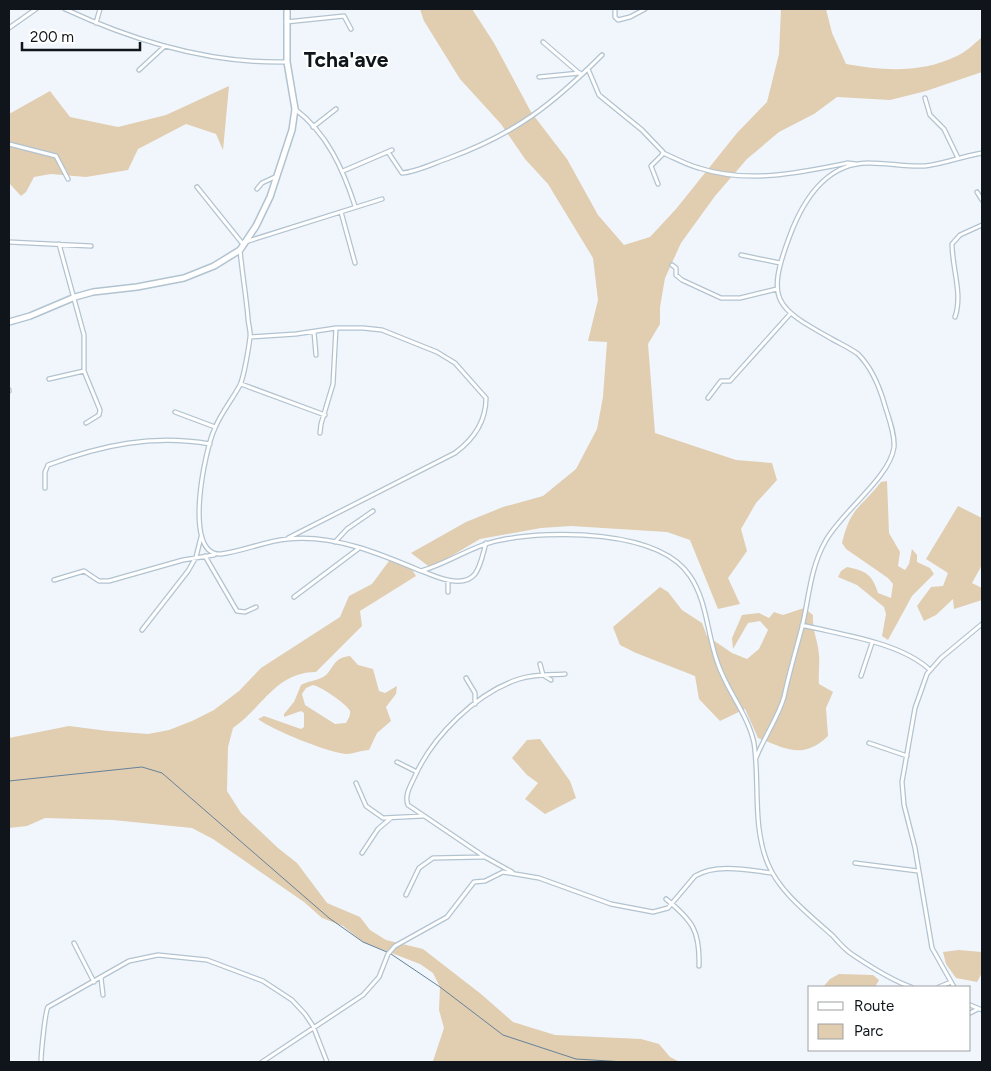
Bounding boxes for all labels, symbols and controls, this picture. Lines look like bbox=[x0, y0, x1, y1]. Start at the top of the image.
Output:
scale bar bbox=[22, 20, 140, 52]
text: 200 m bbox=[30, 28, 74, 46]
district label: Tcha'ave bbox=[304, 47, 389, 72]
legend bbox=[808, 986, 971, 1051]
text: Route bbox=[854, 997, 894, 1015]
text: Parc bbox=[854, 1022, 883, 1040]

